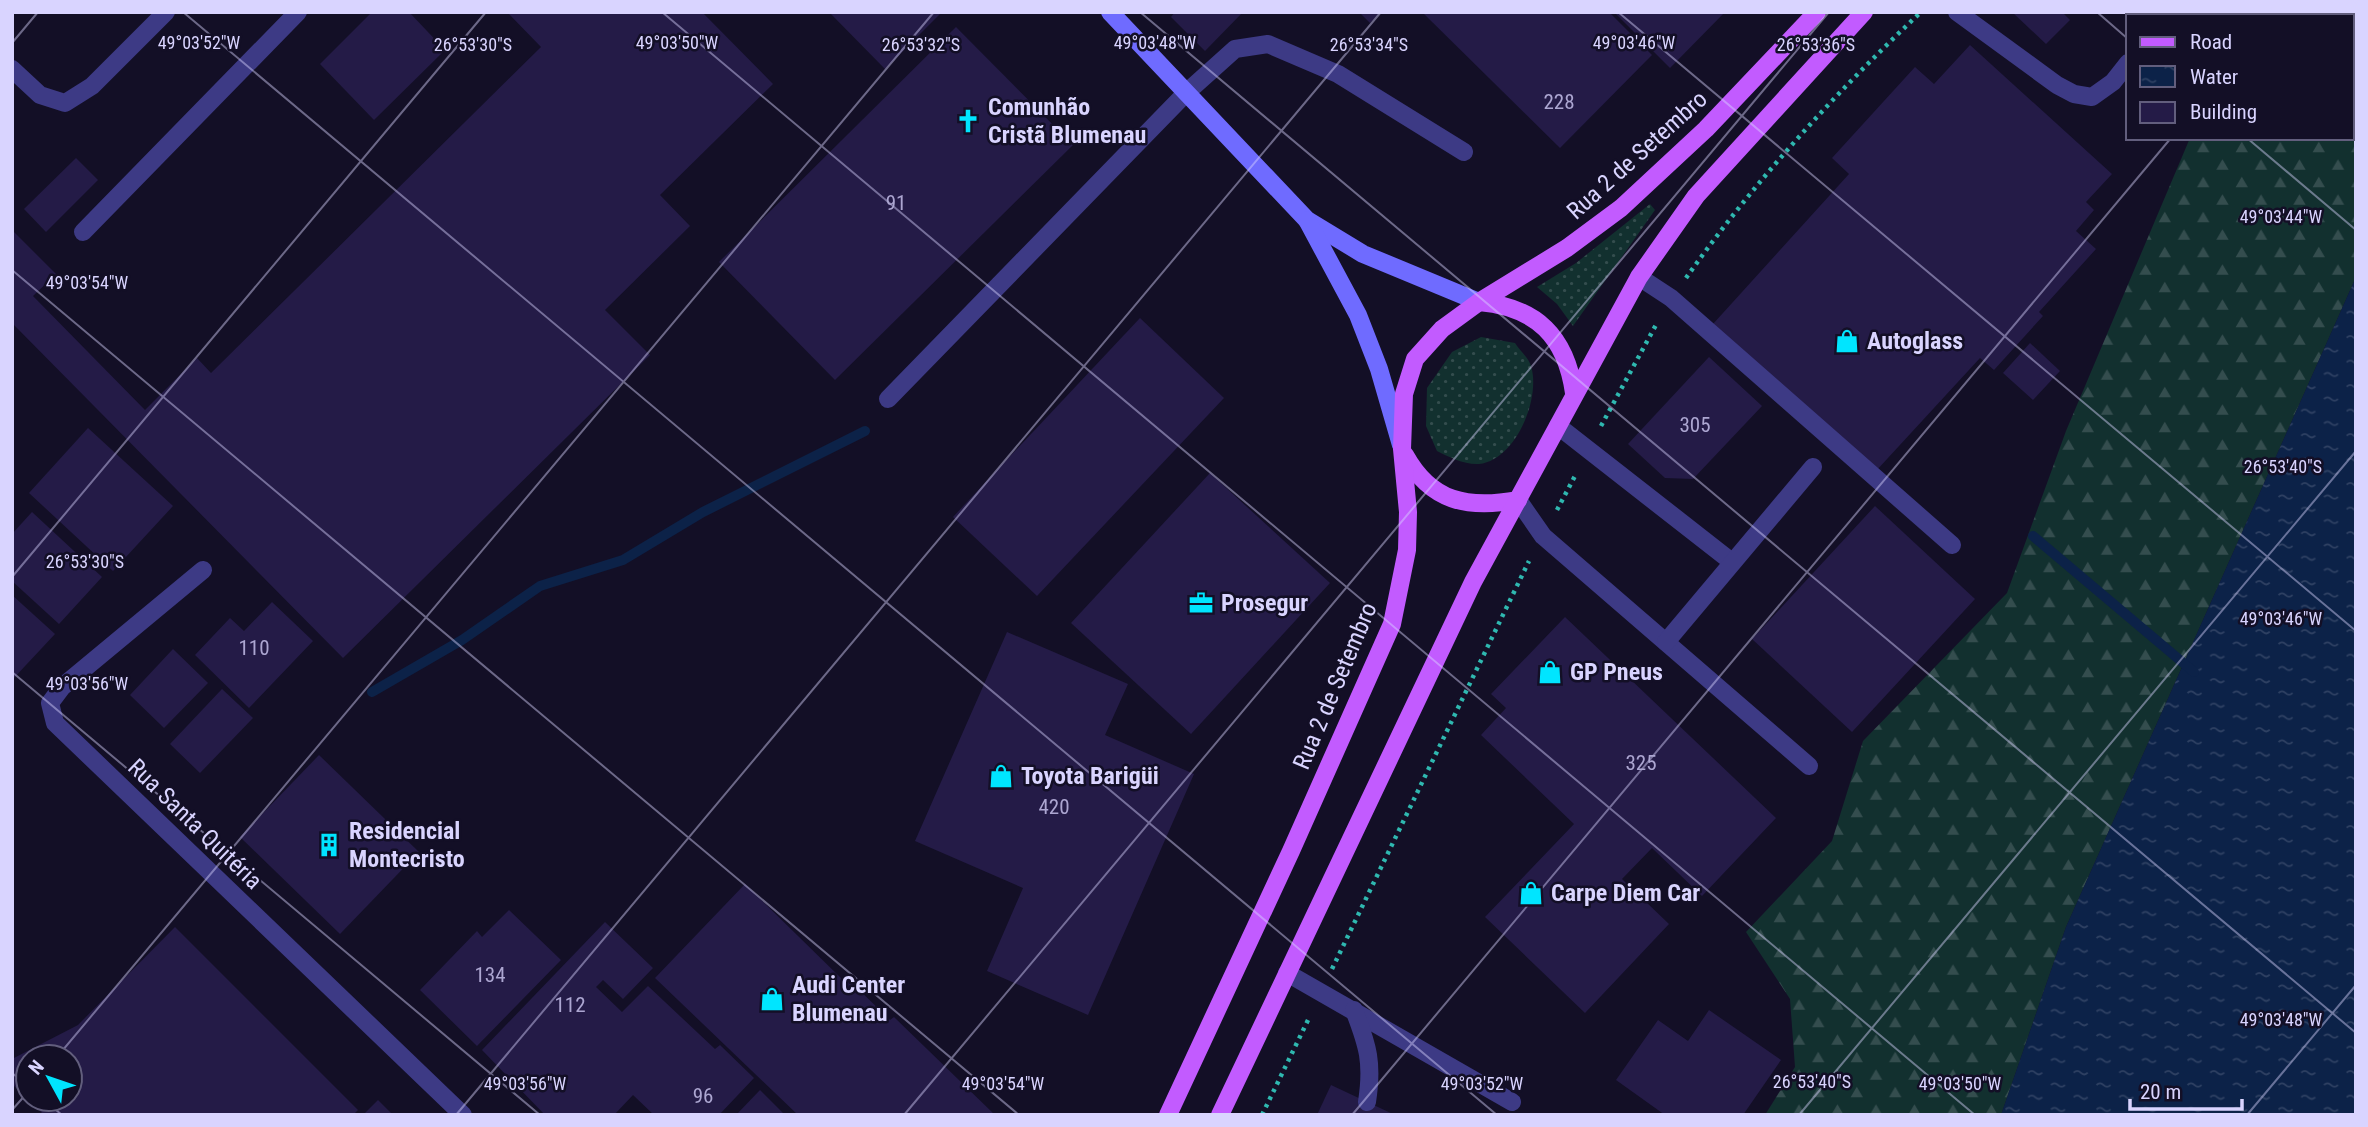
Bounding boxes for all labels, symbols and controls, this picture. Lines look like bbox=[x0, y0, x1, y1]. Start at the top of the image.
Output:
legend bbox=[2126, 14, 2354, 140]
text: Road bbox=[2190, 30, 2232, 54]
text: 49°03'52"W bbox=[158, 32, 241, 53]
text: 49°03'50"W bbox=[636, 32, 719, 53]
text: 49°03'48"W bbox=[1114, 32, 1197, 53]
text: 49°03'46"W bbox=[1593, 32, 1676, 53]
text: 26°53'30"S bbox=[434, 34, 512, 55]
text: 26°53'32"S bbox=[882, 34, 960, 55]
text: 26°53'34"S bbox=[1330, 34, 1408, 55]
text: 26°53'36"S bbox=[1777, 34, 1855, 55]
text: Water bbox=[2190, 65, 2238, 89]
street label: Rua 2 de Setembro bbox=[1561, 85, 1713, 225]
house number: 228 bbox=[1543, 90, 1575, 114]
place label: Comunhão Cristã Blumenau bbox=[988, 93, 1146, 149]
text: Building bbox=[2190, 100, 2257, 124]
church icon: Comunhão Cristã Blumenau bbox=[954, 107, 982, 135]
house number: 91 bbox=[886, 191, 906, 215]
text: 49°03'44"W bbox=[2240, 206, 2323, 227]
text: 49°03'54"W bbox=[46, 272, 129, 293]
shop icon: Autoglass bbox=[1833, 327, 1861, 355]
place label: Autoglass bbox=[1867, 327, 1963, 355]
house number: 305 bbox=[1679, 413, 1711, 437]
text: 26°53'40"S bbox=[2244, 456, 2322, 477]
text: 26°53'30"S bbox=[46, 551, 124, 572]
office icon: Prosegur bbox=[1187, 589, 1215, 617]
place label: Prosegur bbox=[1221, 589, 1308, 617]
street label: Rua 2 de Setembro bbox=[1287, 598, 1383, 774]
text: 49°03'46"W bbox=[2240, 608, 2323, 629]
house number: 110 bbox=[238, 636, 270, 660]
shop icon: GP Pneus bbox=[1536, 658, 1564, 686]
place label: GP Pneus bbox=[1570, 658, 1663, 686]
text: 49°03'56"W bbox=[46, 673, 129, 694]
house number: 325 bbox=[1625, 751, 1657, 775]
street label: Rua Santa Quitéria bbox=[122, 753, 268, 895]
shop icon: Toyota Barigüi bbox=[987, 762, 1015, 790]
place label: Toyota Barigüi bbox=[1021, 762, 1159, 790]
house number: 420 bbox=[1038, 795, 1070, 819]
place label: Residencial Montecristo bbox=[349, 817, 465, 873]
building icon: Residencial Montecristo bbox=[315, 831, 343, 859]
shop icon: Carpe Diem Car bbox=[1517, 879, 1545, 907]
place label: Carpe Diem Car bbox=[1551, 879, 1700, 907]
house number: 134 bbox=[474, 963, 506, 987]
place label: Audi Center Blumenau bbox=[792, 971, 905, 1027]
shop icon: Audi Center Blumenau bbox=[758, 985, 786, 1013]
house number: 112 bbox=[554, 993, 586, 1017]
text: 49°03'48"W bbox=[2240, 1009, 2323, 1030]
north arrow bbox=[14, 1043, 84, 1113]
text: N bbox=[24, 1056, 49, 1079]
scale bar bbox=[2130, 1068, 2242, 1112]
text: 26°53'40"S bbox=[1773, 1071, 1851, 1092]
text: 49°03'56"W bbox=[484, 1073, 567, 1094]
text: 49°03'54"W bbox=[962, 1073, 1045, 1094]
text: 49°03'52"W bbox=[1441, 1073, 1524, 1094]
text: 49°03'50"W bbox=[1919, 1073, 2002, 1094]
text: 20 m bbox=[2140, 1080, 2181, 1104]
house number: 96 bbox=[693, 1084, 713, 1108]

